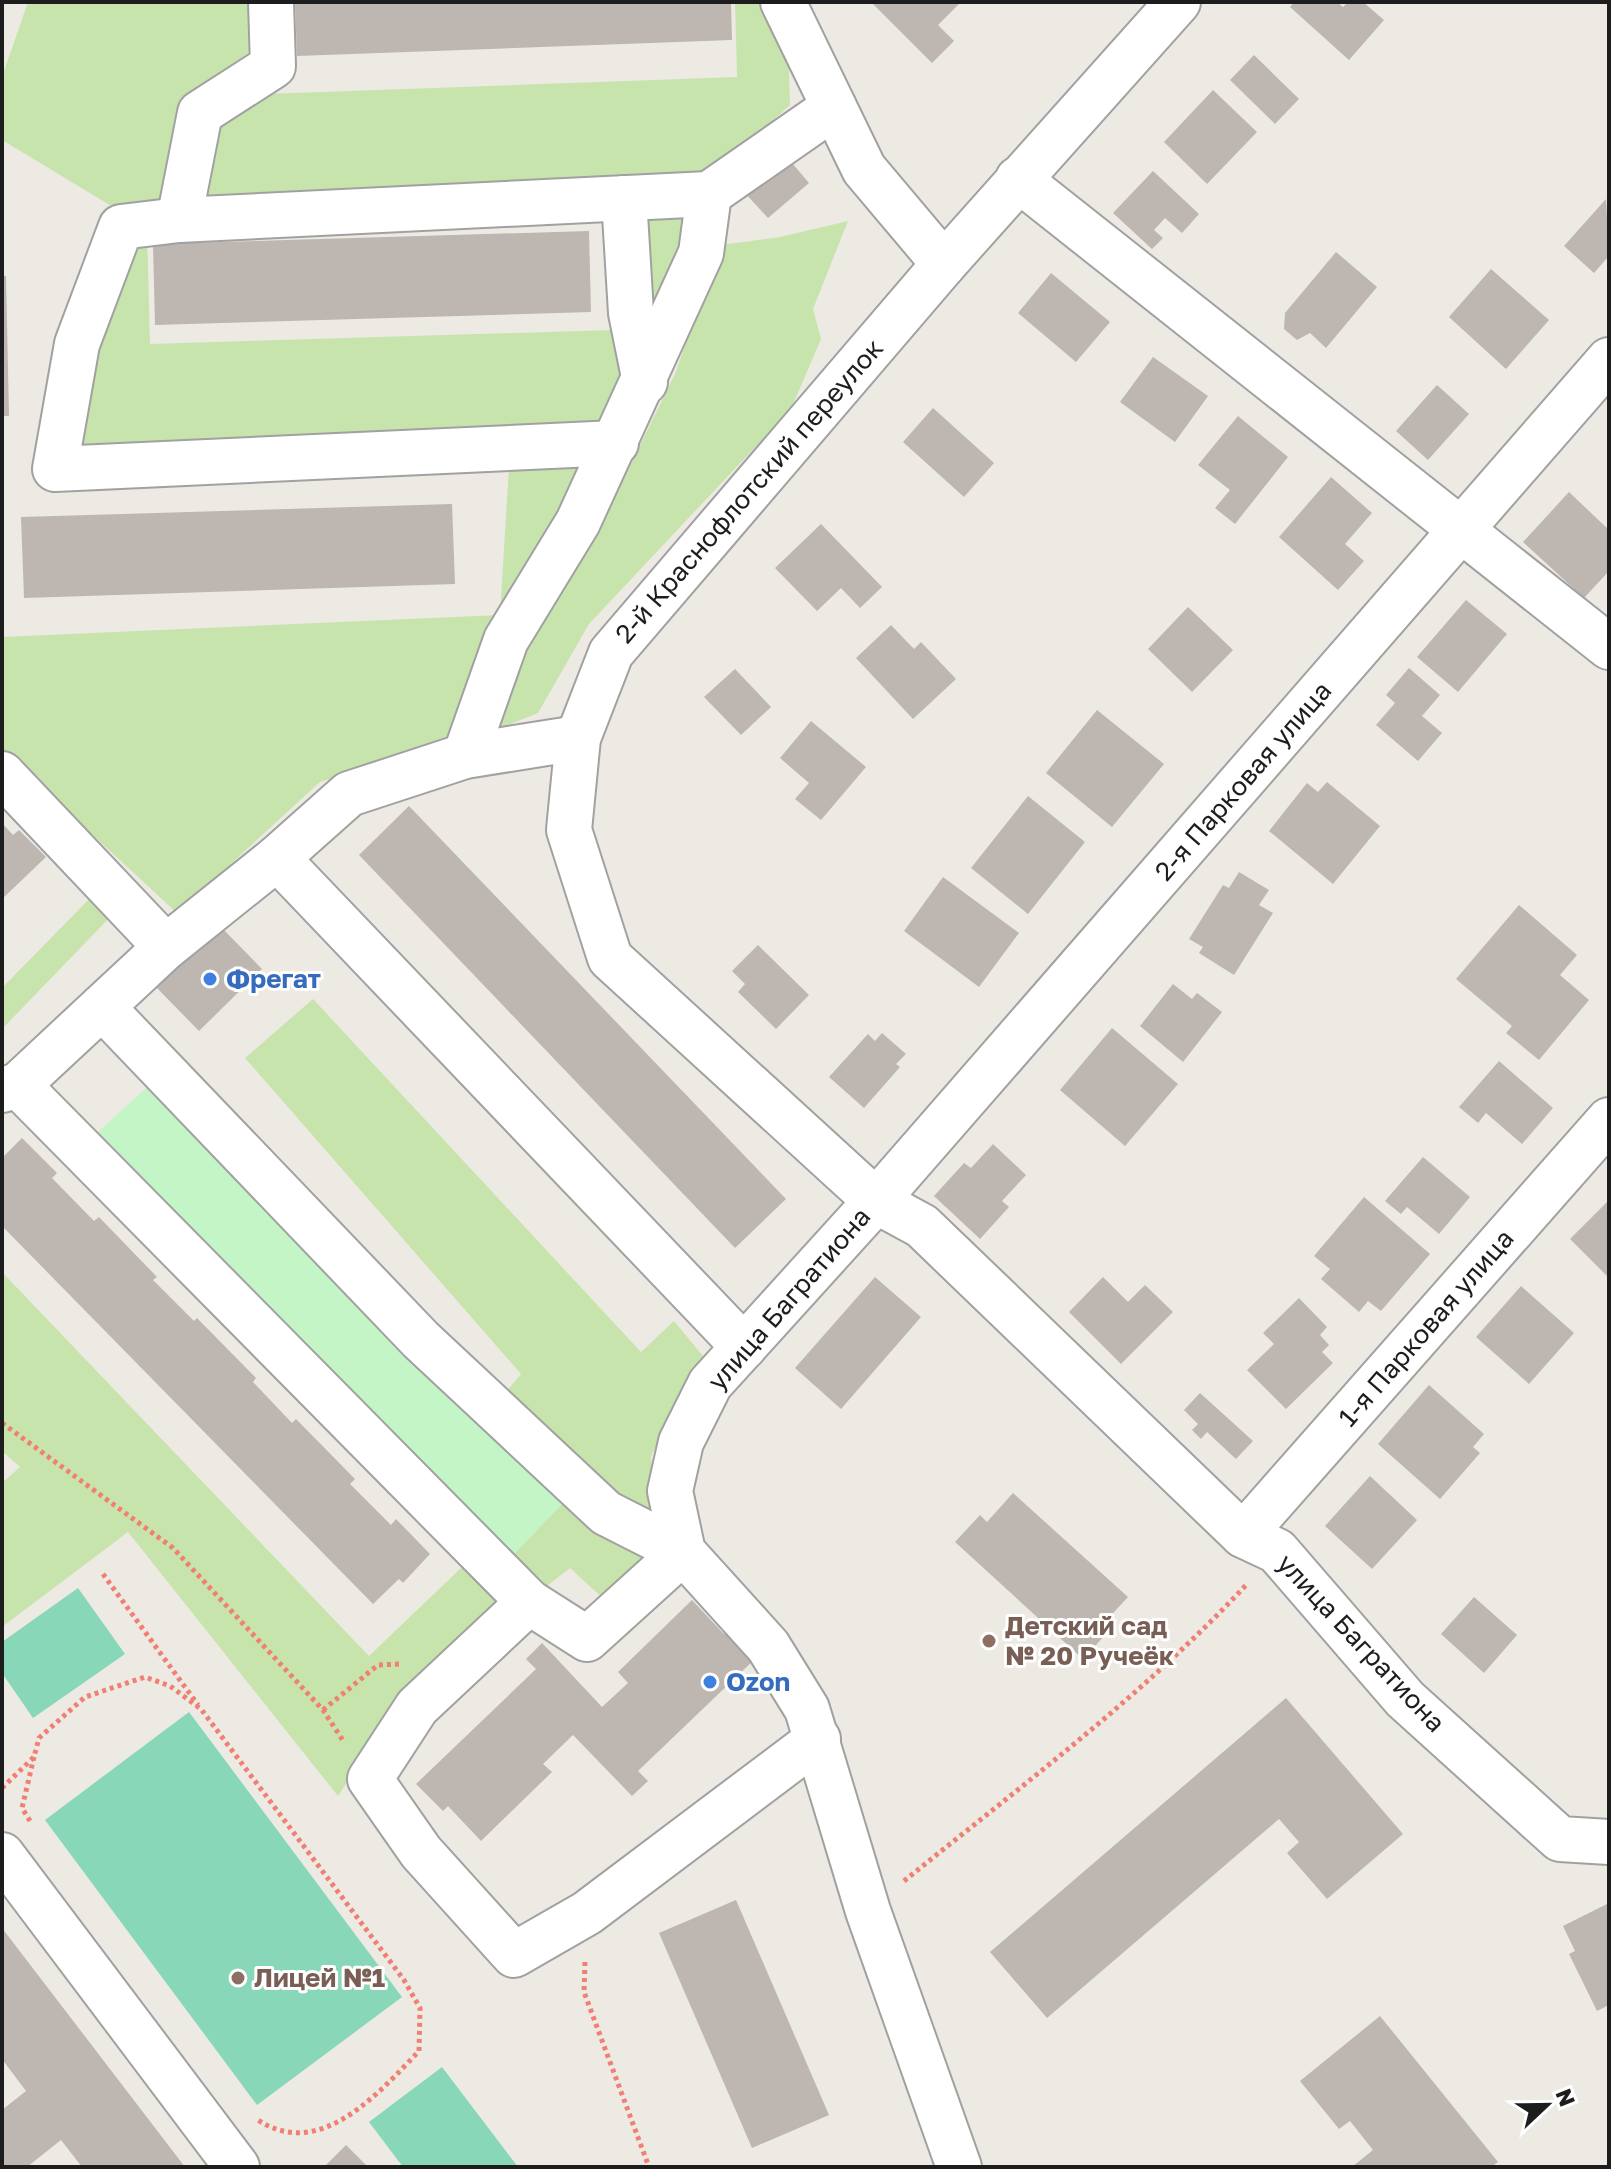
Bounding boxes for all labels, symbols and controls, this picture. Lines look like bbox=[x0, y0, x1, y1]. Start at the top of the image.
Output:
street label: 2-й Краснофлотский переулок bbox=[608, 332, 889, 649]
street label: 2-я Парковая улица bbox=[1148, 675, 1337, 886]
place label: Фрегат bbox=[226, 963, 321, 994]
marker: Фрегат bbox=[201, 970, 219, 988]
street label: улица Багратиона bbox=[701, 1201, 876, 1396]
street label: 1-я Парковая улица bbox=[1332, 1223, 1520, 1433]
street label: улица Багратиона bbox=[1271, 1547, 1452, 1738]
place label: Детский сад № 20 Ручеёк bbox=[1005, 1610, 1174, 1671]
marker: Детский сад № 20 Ручеёк bbox=[980, 1632, 998, 1650]
place label: Ozon bbox=[726, 1666, 790, 1697]
marker: Ozon bbox=[701, 1673, 719, 1691]
place label: Лицей №1 bbox=[254, 1962, 385, 1993]
marker: Лицей №1 bbox=[229, 1969, 247, 1987]
north arrow bbox=[1507, 2065, 1587, 2145]
text: N bbox=[1550, 2085, 1582, 2110]

